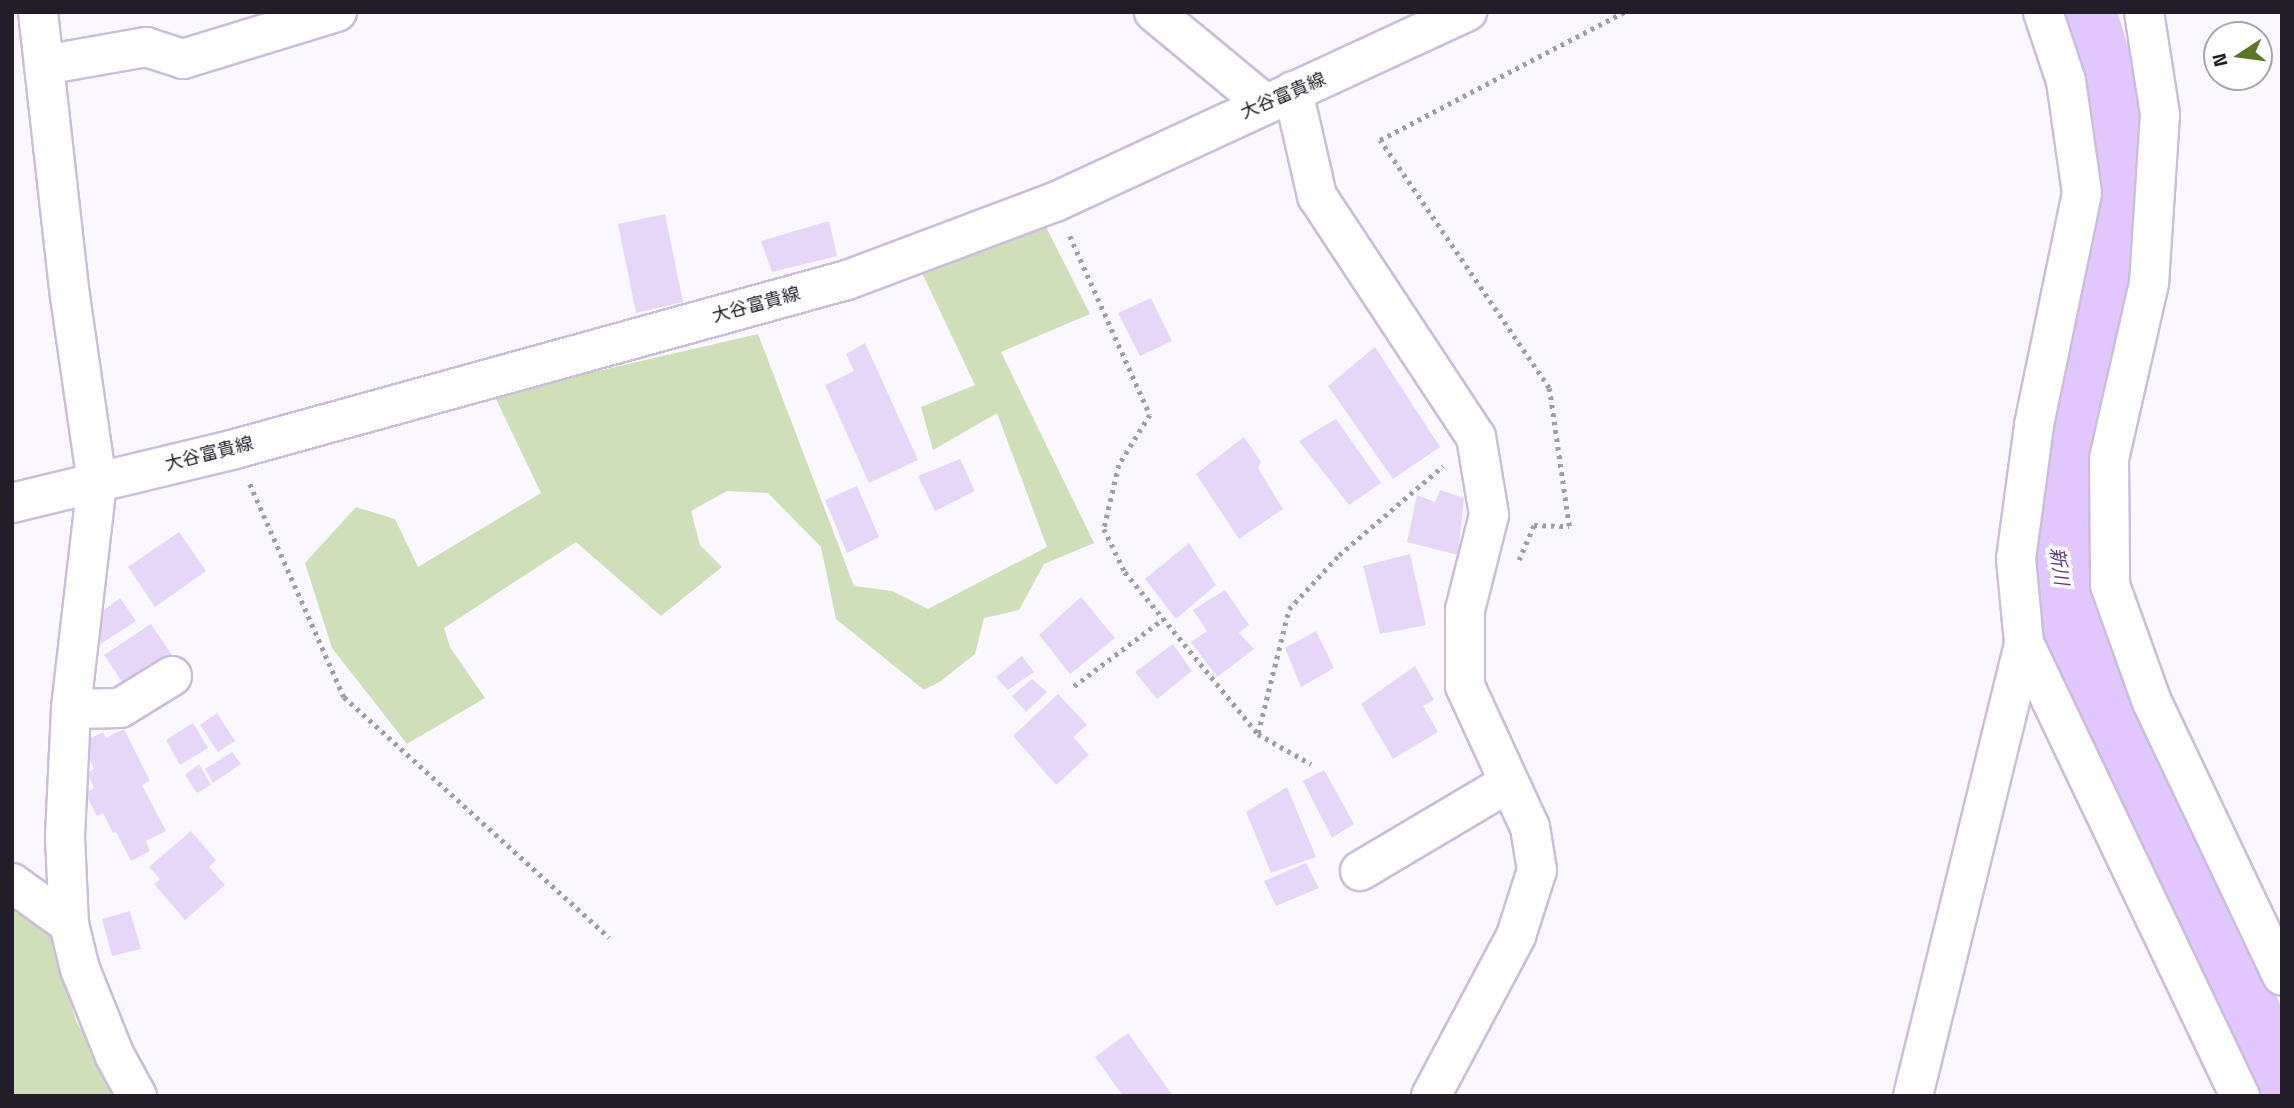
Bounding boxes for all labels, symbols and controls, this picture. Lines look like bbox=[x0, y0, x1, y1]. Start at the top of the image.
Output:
north arrow bbox=[2203, 21, 2273, 91]
text: N bbox=[2203, 51, 2235, 70]
street label: 大谷富貴線 bbox=[1237, 68, 1329, 124]
street label: 大谷富貴線 bbox=[710, 283, 802, 327]
street label: 大谷富貴線 bbox=[163, 433, 255, 475]
water label: 新川 bbox=[2046, 546, 2074, 586]

